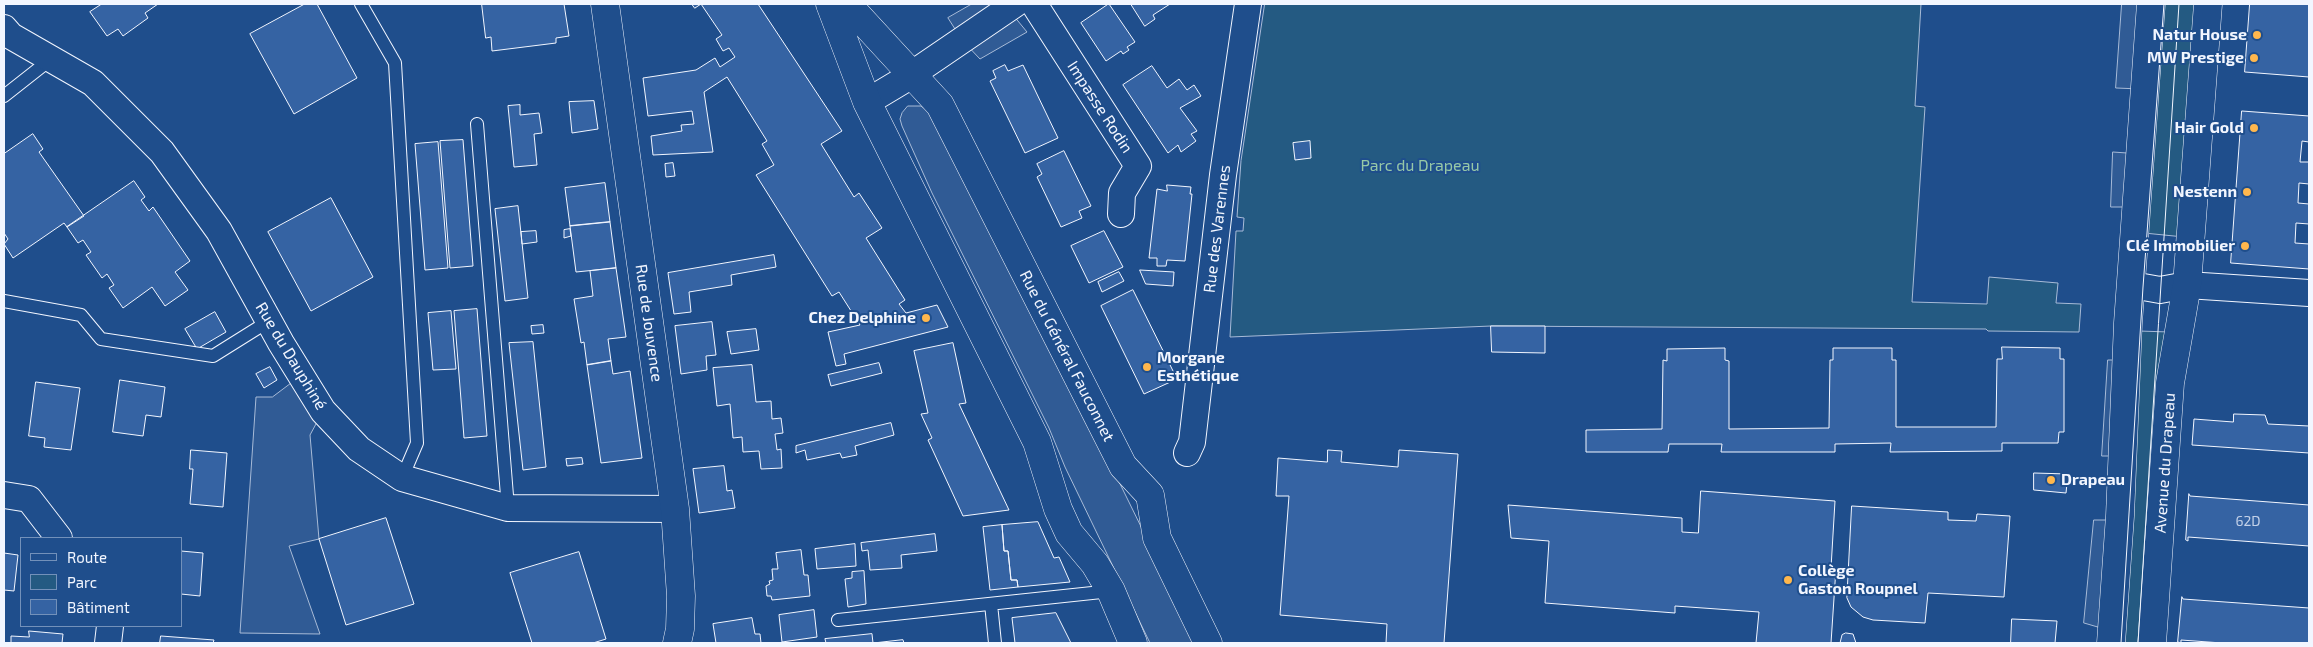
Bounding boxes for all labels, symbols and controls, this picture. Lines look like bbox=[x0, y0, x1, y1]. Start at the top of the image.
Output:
place label: Natur House bbox=[2152, 25, 2247, 45]
marker: Natur House bbox=[2251, 29, 2263, 41]
place label: MW Prestige bbox=[2147, 48, 2244, 68]
marker: MW Prestige bbox=[2248, 52, 2260, 64]
street label: Impasse Rodin bbox=[1063, 57, 1137, 157]
place label: Hair Gold bbox=[2175, 118, 2244, 138]
marker: Hair Gold bbox=[2248, 122, 2260, 134]
park label: Parc du Drapeau bbox=[1360, 156, 1480, 176]
street label: Rue des Varennes bbox=[1200, 164, 1234, 294]
place label: Nestenn bbox=[2173, 182, 2237, 202]
marker: Nestenn bbox=[2241, 186, 2253, 198]
place label: Clé Immobilier bbox=[2126, 236, 2235, 256]
marker: Clé Immobilier bbox=[2239, 240, 2251, 252]
street label: Rue de Jouvence bbox=[631, 263, 667, 383]
street label: Rue du Général Fauconnet bbox=[1015, 267, 1119, 445]
street label: Rue du Dauphiné bbox=[251, 299, 331, 413]
place label: Chez Delphine bbox=[809, 308, 916, 328]
marker: Chez Delphine bbox=[920, 312, 932, 324]
place label: Morgane Esthétique bbox=[1157, 348, 1239, 386]
marker: Morgane Esthétique bbox=[1141, 361, 1153, 373]
street label: Avenue du Drapeau bbox=[2151, 392, 2179, 534]
place label: Drapeau bbox=[2061, 470, 2125, 490]
marker: Drapeau bbox=[2045, 474, 2057, 486]
house number: 62D bbox=[2235, 513, 2261, 529]
legend bbox=[20, 537, 182, 627]
text: Route bbox=[67, 548, 107, 566]
place label: Collège Gaston Roupnel bbox=[1798, 561, 1918, 599]
text: Parc bbox=[67, 573, 97, 591]
marker: Collège Gaston Roupnel bbox=[1782, 574, 1794, 586]
text: Bâtiment bbox=[67, 598, 130, 616]

